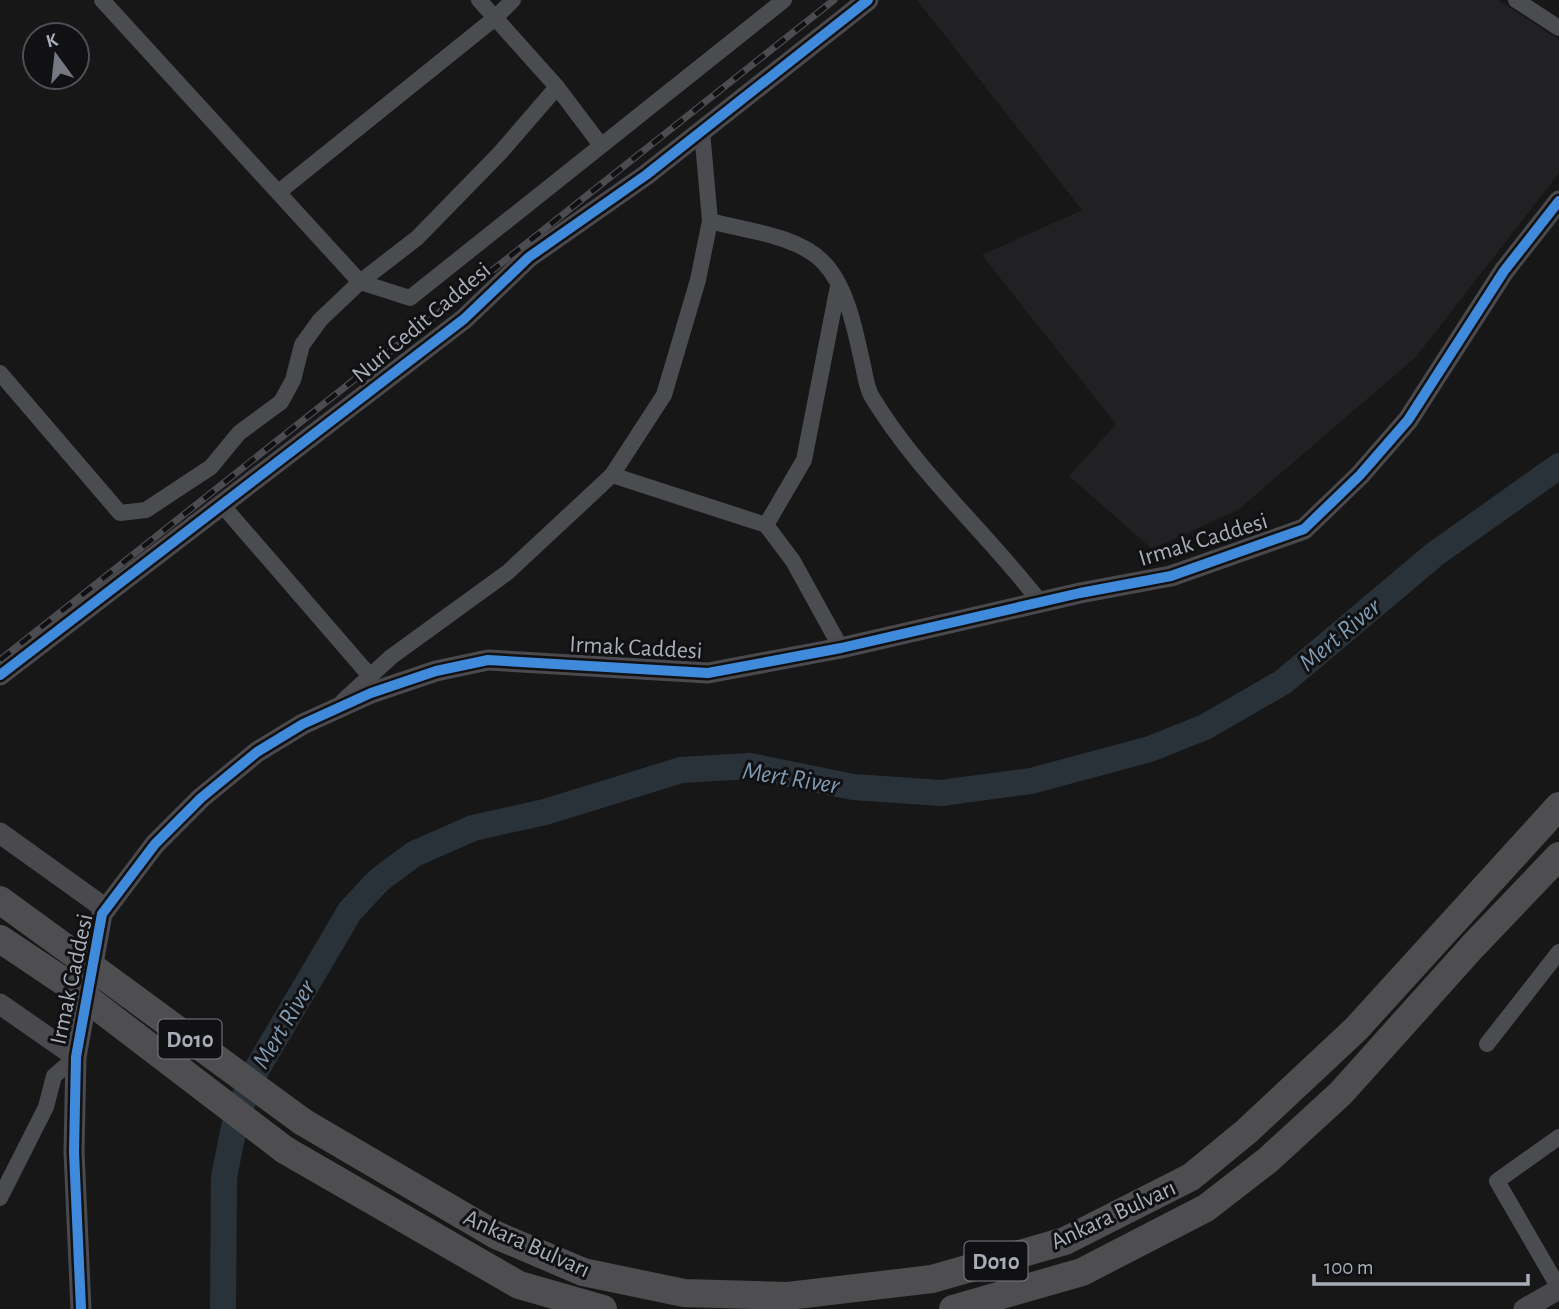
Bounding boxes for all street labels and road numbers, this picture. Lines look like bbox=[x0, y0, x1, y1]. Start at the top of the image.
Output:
street label: Nuri Cedit Caddesi bbox=[348, 258, 496, 387]
street label: Irmak Caddesi bbox=[1136, 509, 1271, 571]
street label: Irmak Caddesi bbox=[569, 633, 703, 663]
street label: Irmak Caddesi bbox=[46, 912, 98, 1047]
road number: D010 bbox=[158, 1020, 222, 1058]
street label: Ankara Bulvarı bbox=[1047, 1175, 1180, 1254]
street label: Ankara Bulvarı bbox=[460, 1205, 593, 1282]
road number: D010 bbox=[964, 1242, 1028, 1280]

